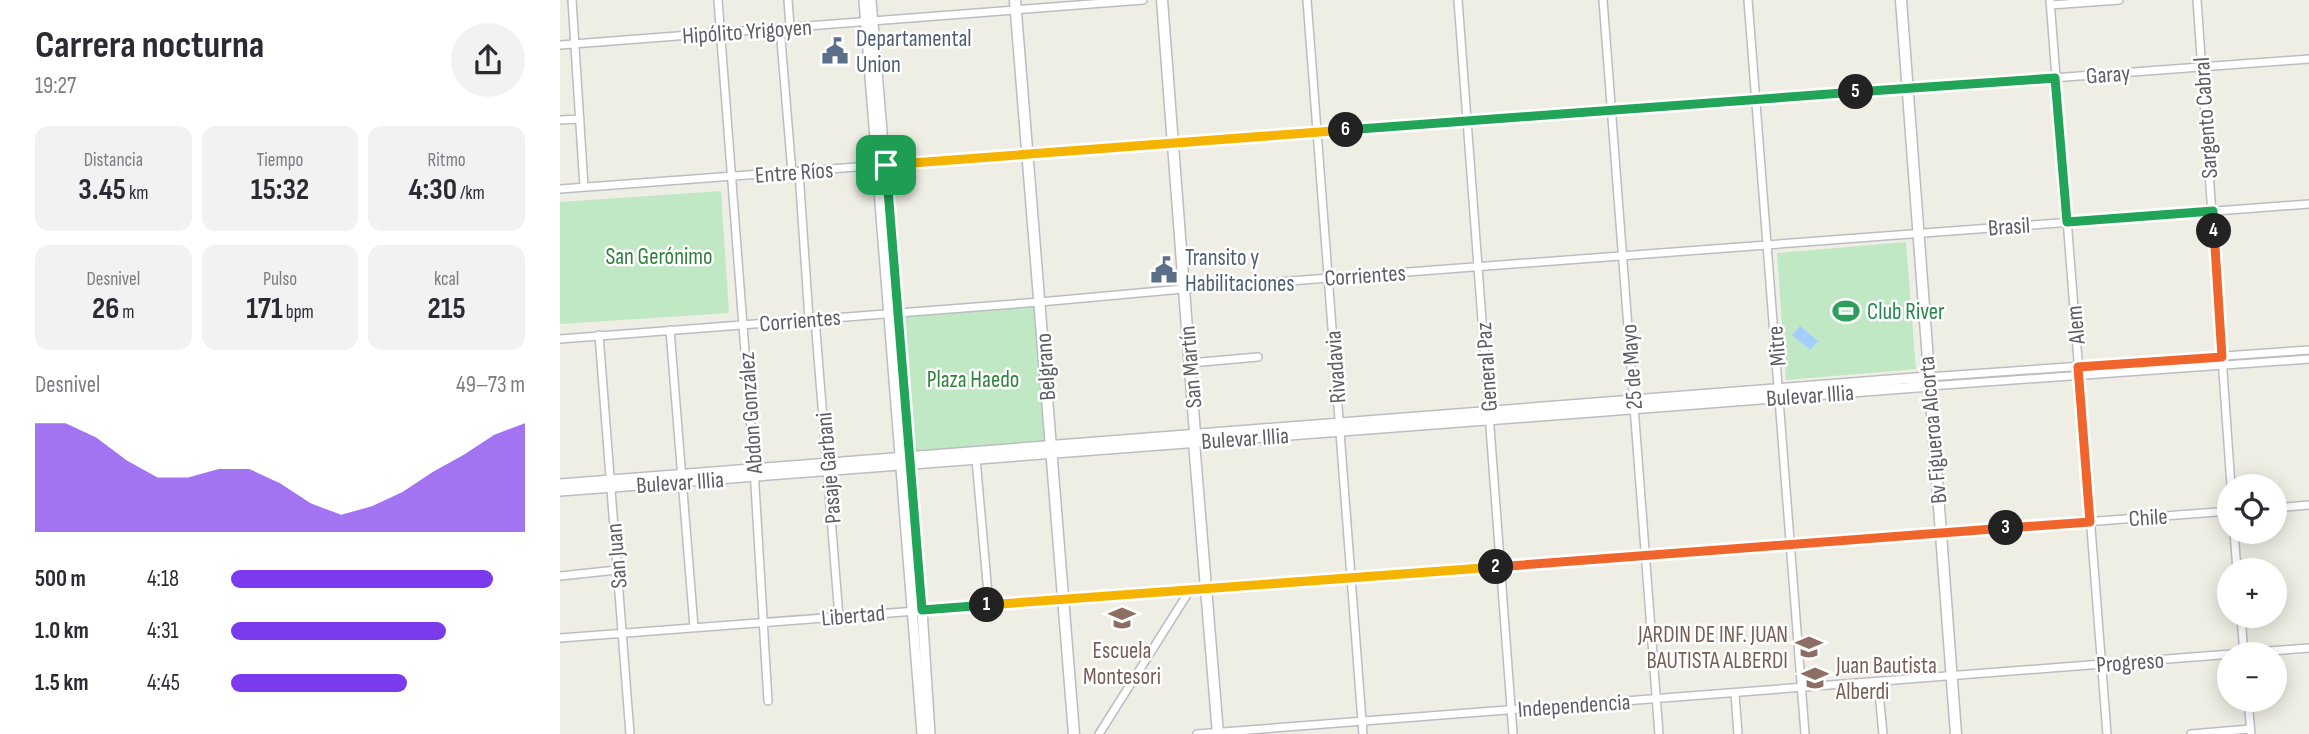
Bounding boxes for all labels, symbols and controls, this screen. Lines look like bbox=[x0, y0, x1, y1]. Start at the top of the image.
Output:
street label: Hipólito Yrigoyen bbox=[681, 14, 813, 50]
text: Carrera nocturna bbox=[35, 23, 264, 68]
button: share bbox=[451, 23, 525, 97]
place label: Departamental Union bbox=[856, 25, 972, 79]
public building icon: Departamental Union bbox=[820, 36, 850, 66]
street label: Sargento Cabral bbox=[2188, 56, 2224, 180]
street label: Garay bbox=[2085, 59, 2131, 90]
text: 19:27 bbox=[35, 72, 76, 100]
pin: 5 bbox=[1838, 74, 1874, 110]
text: 5 bbox=[1851, 80, 1860, 103]
pin: 6 bbox=[1328, 113, 1364, 148]
text: 6 bbox=[1341, 118, 1350, 141]
pin bbox=[856, 135, 916, 195]
icon: arrive bbox=[867, 146, 905, 184]
text: Distancia bbox=[84, 149, 143, 172]
text: Tiempo bbox=[257, 149, 303, 172]
text: Ritmo bbox=[428, 149, 466, 172]
street label: Entre Ríos bbox=[754, 156, 834, 190]
text: 3.45 bbox=[78, 172, 126, 208]
text: 15:32 bbox=[251, 172, 309, 208]
text: 4:30 bbox=[409, 172, 457, 208]
text: km bbox=[126, 182, 148, 205]
text: /km bbox=[457, 182, 485, 205]
street label: Brasil bbox=[1987, 212, 2031, 242]
pin: 4 bbox=[2196, 214, 2232, 248]
text: 4 bbox=[2209, 219, 2218, 242]
park label: San Gerónimo bbox=[605, 243, 713, 271]
place label: Transito y Habilitaciones bbox=[1185, 244, 1295, 298]
public building icon: Transito y Habilitaciones bbox=[1149, 255, 1179, 285]
street label: Corrientes bbox=[1323, 259, 1407, 293]
text: Desnivel bbox=[86, 268, 140, 291]
text: Pulso bbox=[263, 268, 297, 291]
text: kcal bbox=[434, 268, 459, 291]
text: 26 bbox=[92, 291, 119, 327]
text: 171 bbox=[246, 291, 283, 327]
text: 215 bbox=[428, 291, 466, 327]
sports icon: Club River bbox=[1831, 296, 1861, 326]
place label: Club River bbox=[1867, 298, 1945, 326]
text: m bbox=[119, 301, 135, 324]
text: bpm bbox=[283, 301, 314, 324]
street label: Corrientes bbox=[758, 303, 842, 338]
street label: Alem bbox=[2060, 305, 2092, 346]
street label: General Paz bbox=[1470, 321, 1504, 413]
street label: 25 de Mayo bbox=[1615, 323, 1649, 411]
street label: San Martín bbox=[1173, 324, 1209, 409]
street label: Mitre bbox=[1761, 325, 1793, 367]
street label: Rivadavia bbox=[1319, 330, 1352, 404]
street label: Belgrano bbox=[1030, 332, 1062, 402]
street label: Abdon González bbox=[733, 351, 769, 476]
street label: Bv Figueroa Alcorta bbox=[1913, 355, 1953, 505]
park label: Plaza Haedo bbox=[927, 366, 1019, 394]
text: Desnivel bbox=[35, 371, 100, 399]
text: 49–73 m bbox=[456, 371, 525, 399]
street label: Bulevar Illia bbox=[1765, 379, 1855, 413]
street label: Pasaje Garbani bbox=[810, 411, 848, 525]
street label: Bulevar Illia bbox=[1200, 422, 1290, 456]
street label: Bulevar Illia bbox=[635, 466, 725, 500]
map controls bbox=[2217, 474, 2287, 712]
button: locate bbox=[2217, 474, 2287, 544]
street label: Chile bbox=[2128, 503, 2168, 533]
pin: 3 bbox=[1988, 510, 2024, 546]
text: 3 bbox=[2001, 516, 2010, 539]
street label: San Juan bbox=[600, 522, 634, 590]
pin: 2 bbox=[1478, 550, 1514, 584]
text: 2 bbox=[1491, 555, 1500, 578]
button: + bbox=[2217, 558, 2287, 628]
text: 500 m bbox=[35, 565, 86, 593]
text: 4:18 bbox=[147, 565, 179, 593]
pin: 1 bbox=[970, 588, 1004, 622]
text: 1 bbox=[983, 593, 990, 616]
street label: Libertad bbox=[820, 599, 886, 633]
school or university icon: Escuela Montesori bbox=[1107, 603, 1137, 633]
text: 1.0 km bbox=[35, 617, 89, 645]
text: 4:31 bbox=[147, 617, 179, 645]
place label: JARDIN DE INF. JUAN BAUTISTA ALBERDI bbox=[1637, 621, 1788, 675]
school or university icon: JARDIN DE INF. JUAN BAUTISTA ALBERDI bbox=[1794, 632, 1824, 662]
place label: Escuela Montesori bbox=[1083, 637, 1161, 691]
button: − bbox=[2217, 642, 2287, 712]
street label: Progreso bbox=[2095, 647, 2165, 679]
place label: Juan Bautista Alberdi bbox=[1835, 652, 1937, 706]
school or university icon: Juan Bautista Alberdi bbox=[1800, 663, 1830, 693]
text: 1.5 km bbox=[35, 669, 88, 697]
text: 4:45 bbox=[147, 669, 180, 697]
street label: Independencia bbox=[1517, 688, 1631, 724]

